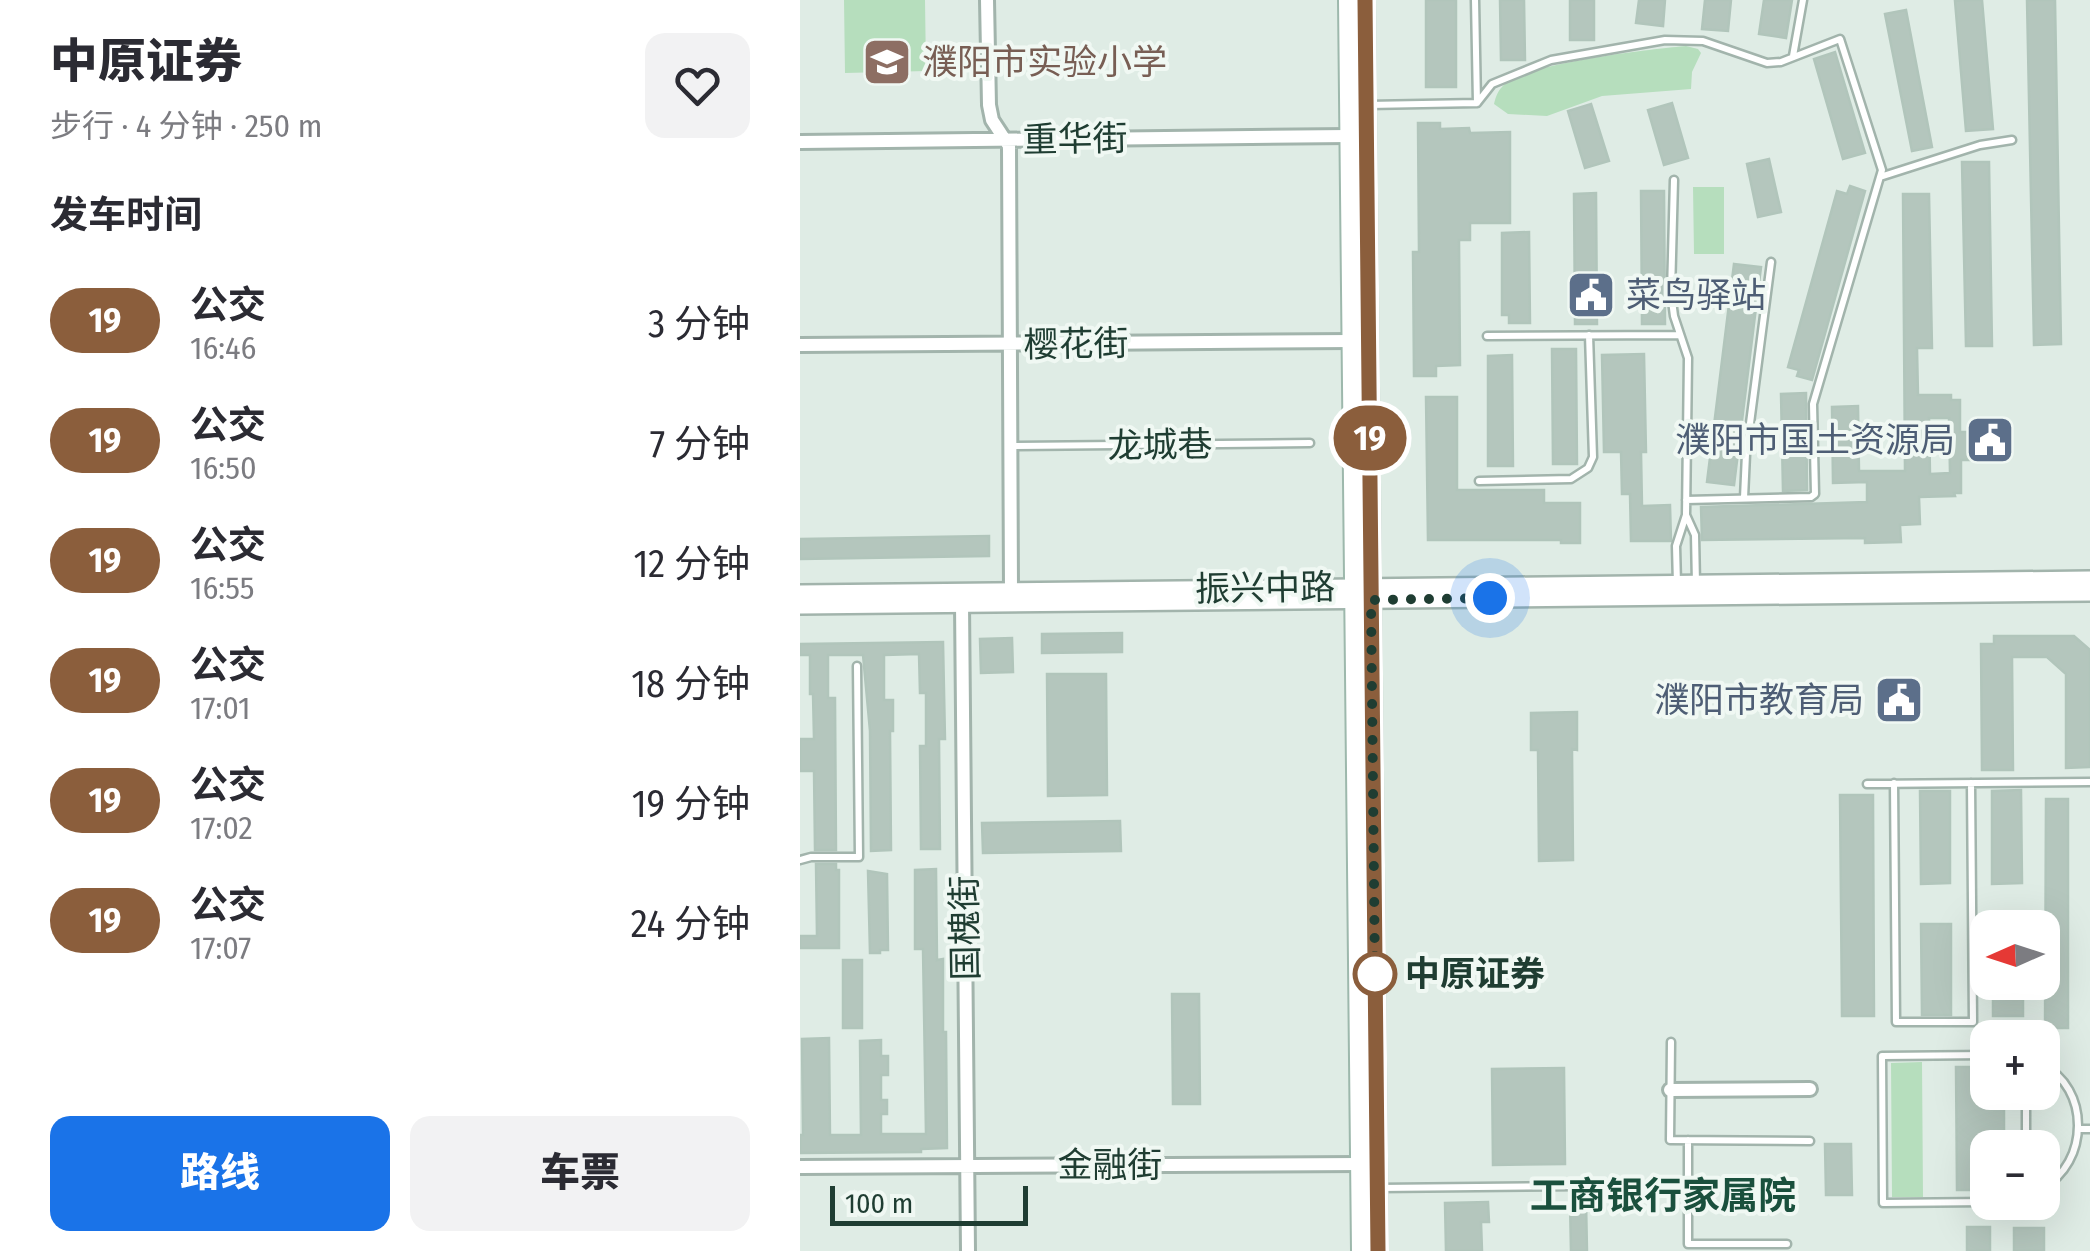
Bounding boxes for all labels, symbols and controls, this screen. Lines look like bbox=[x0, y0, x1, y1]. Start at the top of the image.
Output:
text: 中原证券 bbox=[50, 33, 242, 91]
button: heart bbox=[645, 33, 750, 138]
school or university icon: 濮阳市实验小学 bbox=[861, 36, 913, 88]
place label: 濮阳市实验小学 bbox=[922, 41, 1167, 83]
text: 步行 · 4 分钟 · 250 m bbox=[50, 107, 322, 145]
street label: 重华街 bbox=[1022, 117, 1128, 161]
text: 发车时间 bbox=[50, 192, 202, 238]
public building icon: 菜鸟驿站 bbox=[1565, 269, 1617, 321]
place label: 菜鸟驿站 bbox=[1626, 274, 1766, 316]
text: 公交 bbox=[190, 282, 266, 328]
text: 19 bbox=[89, 299, 121, 341]
text: 3 分钟 bbox=[648, 301, 750, 347]
street label: 樱花街 bbox=[1023, 322, 1129, 366]
text: 16:46 bbox=[190, 329, 256, 367]
text: 公交 bbox=[190, 402, 266, 448]
line badge: 19 bbox=[1325, 406, 1415, 470]
public building icon: 濮阳市国土资源局 bbox=[1964, 414, 2016, 466]
text: 19 bbox=[1354, 417, 1386, 459]
text: 19 bbox=[89, 419, 121, 461]
place label: 濮阳市国土资源局 bbox=[1675, 419, 1955, 461]
text: 7 分钟 bbox=[650, 421, 750, 467]
street label: 龙城巷 bbox=[1107, 423, 1213, 467]
text: 16:50 bbox=[190, 449, 257, 487]
text: 公交 bbox=[190, 522, 266, 568]
text: 19 bbox=[89, 539, 121, 581]
text: 12 分钟 bbox=[633, 541, 750, 587]
street label: 振兴中路 bbox=[1195, 566, 1335, 610]
text: 16:55 bbox=[190, 569, 254, 607]
your location bbox=[1465, 573, 1515, 623]
text: 公交 bbox=[190, 642, 266, 688]
text: 19 bbox=[89, 659, 121, 701]
text: 18 分钟 bbox=[631, 661, 750, 707]
public building icon: 濮阳市教育局 bbox=[1873, 674, 1925, 726]
place label: 濮阳市教育局 bbox=[1654, 679, 1864, 721]
text: 17:01 bbox=[190, 689, 251, 727]
text: 公交 bbox=[190, 762, 266, 808]
text: 19 bbox=[89, 779, 121, 821]
text: 19 分钟 bbox=[632, 781, 750, 827]
text: 17:02 bbox=[190, 809, 253, 847]
street label: 国槐街 bbox=[943, 875, 987, 981]
text: 公交 bbox=[190, 882, 266, 928]
text: 19 bbox=[89, 899, 121, 941]
text: 24 分钟 bbox=[631, 901, 750, 947]
north arrow bbox=[1970, 910, 2060, 1000]
map controls bbox=[1970, 910, 2060, 1220]
text: 17:07 bbox=[190, 929, 251, 967]
marker: 中原证券 bbox=[1354, 953, 1396, 995]
place label: 中原证券 bbox=[1405, 953, 1545, 995]
button: + bbox=[1970, 1020, 2060, 1110]
button: 路线 bbox=[50, 1116, 390, 1231]
button: 车票 bbox=[410, 1116, 750, 1231]
button: − bbox=[1970, 1130, 2060, 1220]
street label: 金融街 bbox=[1057, 1144, 1163, 1186]
district label: 工商银行家属院 bbox=[1530, 1173, 1796, 1219]
scale bar bbox=[830, 1181, 1028, 1226]
text: 100 m bbox=[845, 1187, 913, 1220]

